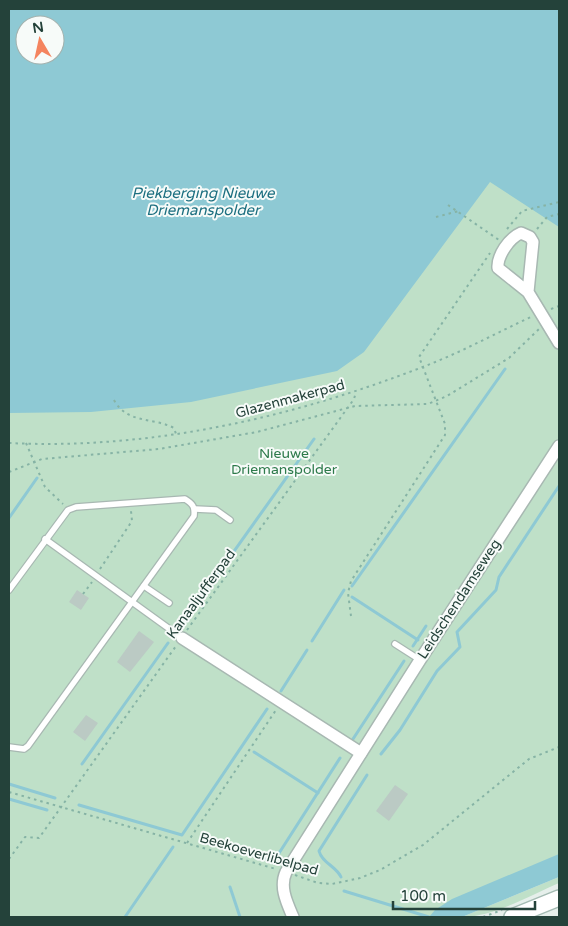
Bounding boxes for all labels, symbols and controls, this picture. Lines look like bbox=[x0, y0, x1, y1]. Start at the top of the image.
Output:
north arrow bbox=[15, 15, 65, 65]
text: N bbox=[31, 18, 45, 37]
water label: Piekberging Nieuwe Driemanspolder bbox=[131, 184, 276, 219]
street label: Glazenmakerpad bbox=[234, 376, 346, 422]
park label: Nieuwe Driemanspolder bbox=[231, 445, 338, 478]
street label: Leidschendamseweg bbox=[414, 536, 504, 662]
street label: Kanaaljufferpad bbox=[163, 546, 239, 642]
street label: Beekoeverlibelpad bbox=[198, 829, 320, 879]
scale bar bbox=[393, 878, 536, 910]
text: 100 m bbox=[400, 887, 446, 905]

